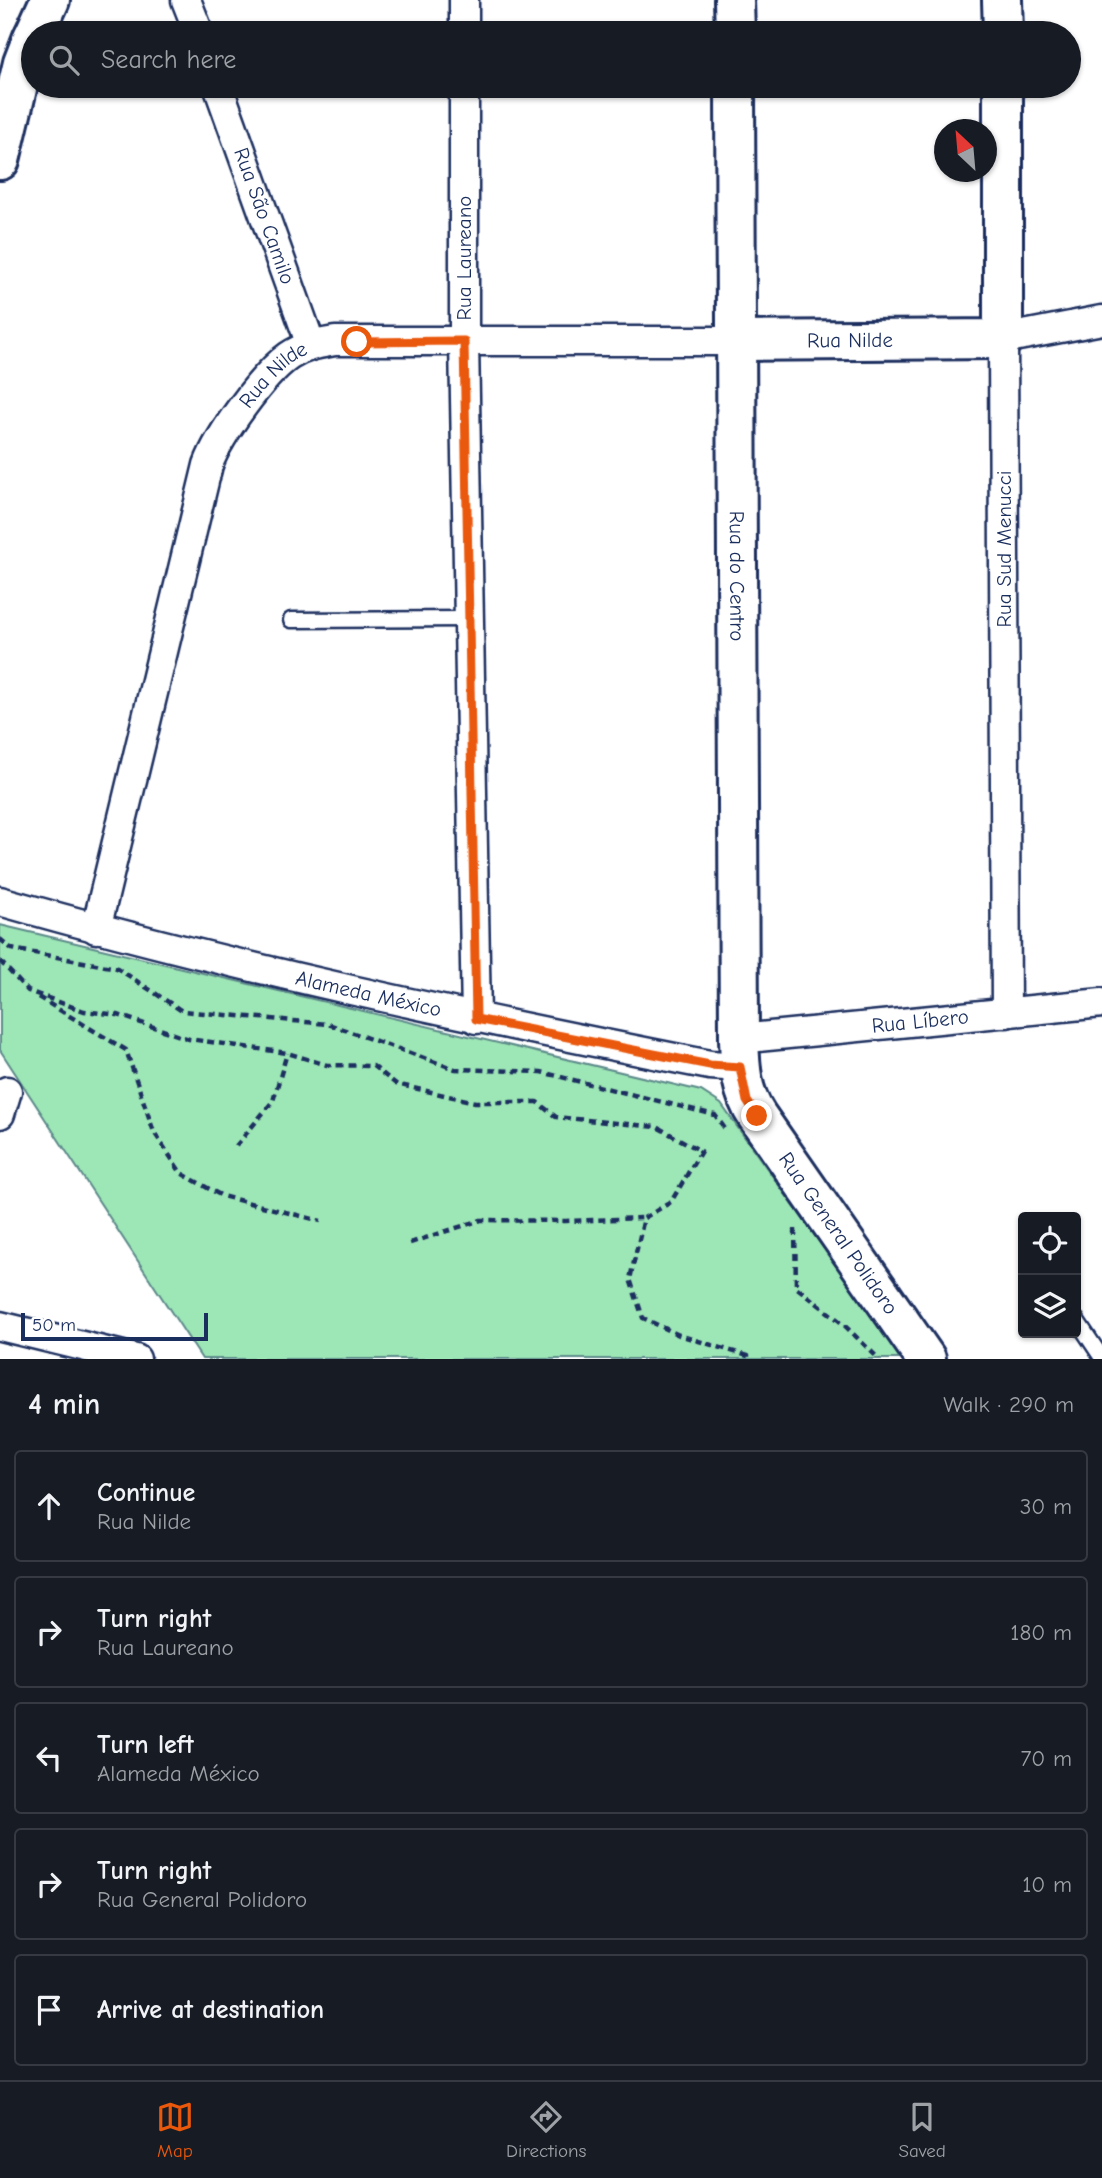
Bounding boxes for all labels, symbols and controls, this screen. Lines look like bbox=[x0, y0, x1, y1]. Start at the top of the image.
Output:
search box bbox=[21, 21, 1081, 98]
icon: search bbox=[45, 41, 83, 79]
text: Search here bbox=[101, 45, 236, 75]
north arrow bbox=[934, 119, 997, 182]
street label: Rua São Camilo bbox=[229, 144, 300, 287]
street label: Rua Laureano bbox=[452, 196, 476, 320]
route start bbox=[341, 326, 372, 357]
street label: Rua Nilde bbox=[807, 328, 893, 352]
street label: Rua Nilde bbox=[234, 336, 310, 412]
street label: Rua Sud Menucci bbox=[992, 470, 1016, 628]
street label: Rua do Centro bbox=[725, 511, 749, 641]
street label: Alameda México bbox=[293, 966, 444, 1022]
street label: Rua Líbero bbox=[871, 1004, 970, 1038]
route end bbox=[741, 1100, 772, 1131]
street label: Rua General Polidoro bbox=[774, 1148, 903, 1319]
map controls bbox=[1018, 1212, 1081, 1338]
button: locate bbox=[1018, 1212, 1081, 1275]
button: layers bbox=[1018, 1275, 1081, 1338]
scale bar bbox=[21, 1310, 208, 1342]
text: 50 m bbox=[32, 1314, 76, 1336]
text: 4 min bbox=[28, 1387, 100, 1422]
text: Walk · 290 m bbox=[943, 1391, 1074, 1418]
text: Continue bbox=[97, 1478, 195, 1508]
icon: ahead bbox=[30, 1487, 68, 1525]
text: 30 m bbox=[1020, 1493, 1072, 1520]
text: Rua Nilde bbox=[97, 1508, 191, 1535]
text: Turn right bbox=[97, 1604, 211, 1634]
icon: right bbox=[30, 1613, 68, 1651]
text: 180 m bbox=[1010, 1619, 1072, 1646]
text: Rua Laureano bbox=[97, 1634, 234, 1661]
text: Turn left bbox=[97, 1730, 194, 1760]
icon: left bbox=[30, 1739, 68, 1777]
text: 70 m bbox=[1020, 1745, 1072, 1772]
text: Alameda México bbox=[97, 1760, 260, 1787]
text: Turn right bbox=[97, 1856, 211, 1886]
icon: right bbox=[30, 1865, 68, 1903]
text: 10 m bbox=[1022, 1871, 1072, 1898]
text: Rua General Polidoro bbox=[97, 1886, 307, 1913]
icon: arrive bbox=[30, 1991, 68, 2029]
text: Arrive at destination bbox=[97, 1995, 324, 2025]
tab: Map bbox=[156, 2098, 194, 2162]
tab: Directions bbox=[506, 2098, 586, 2162]
tab: Saved bbox=[899, 2098, 946, 2162]

